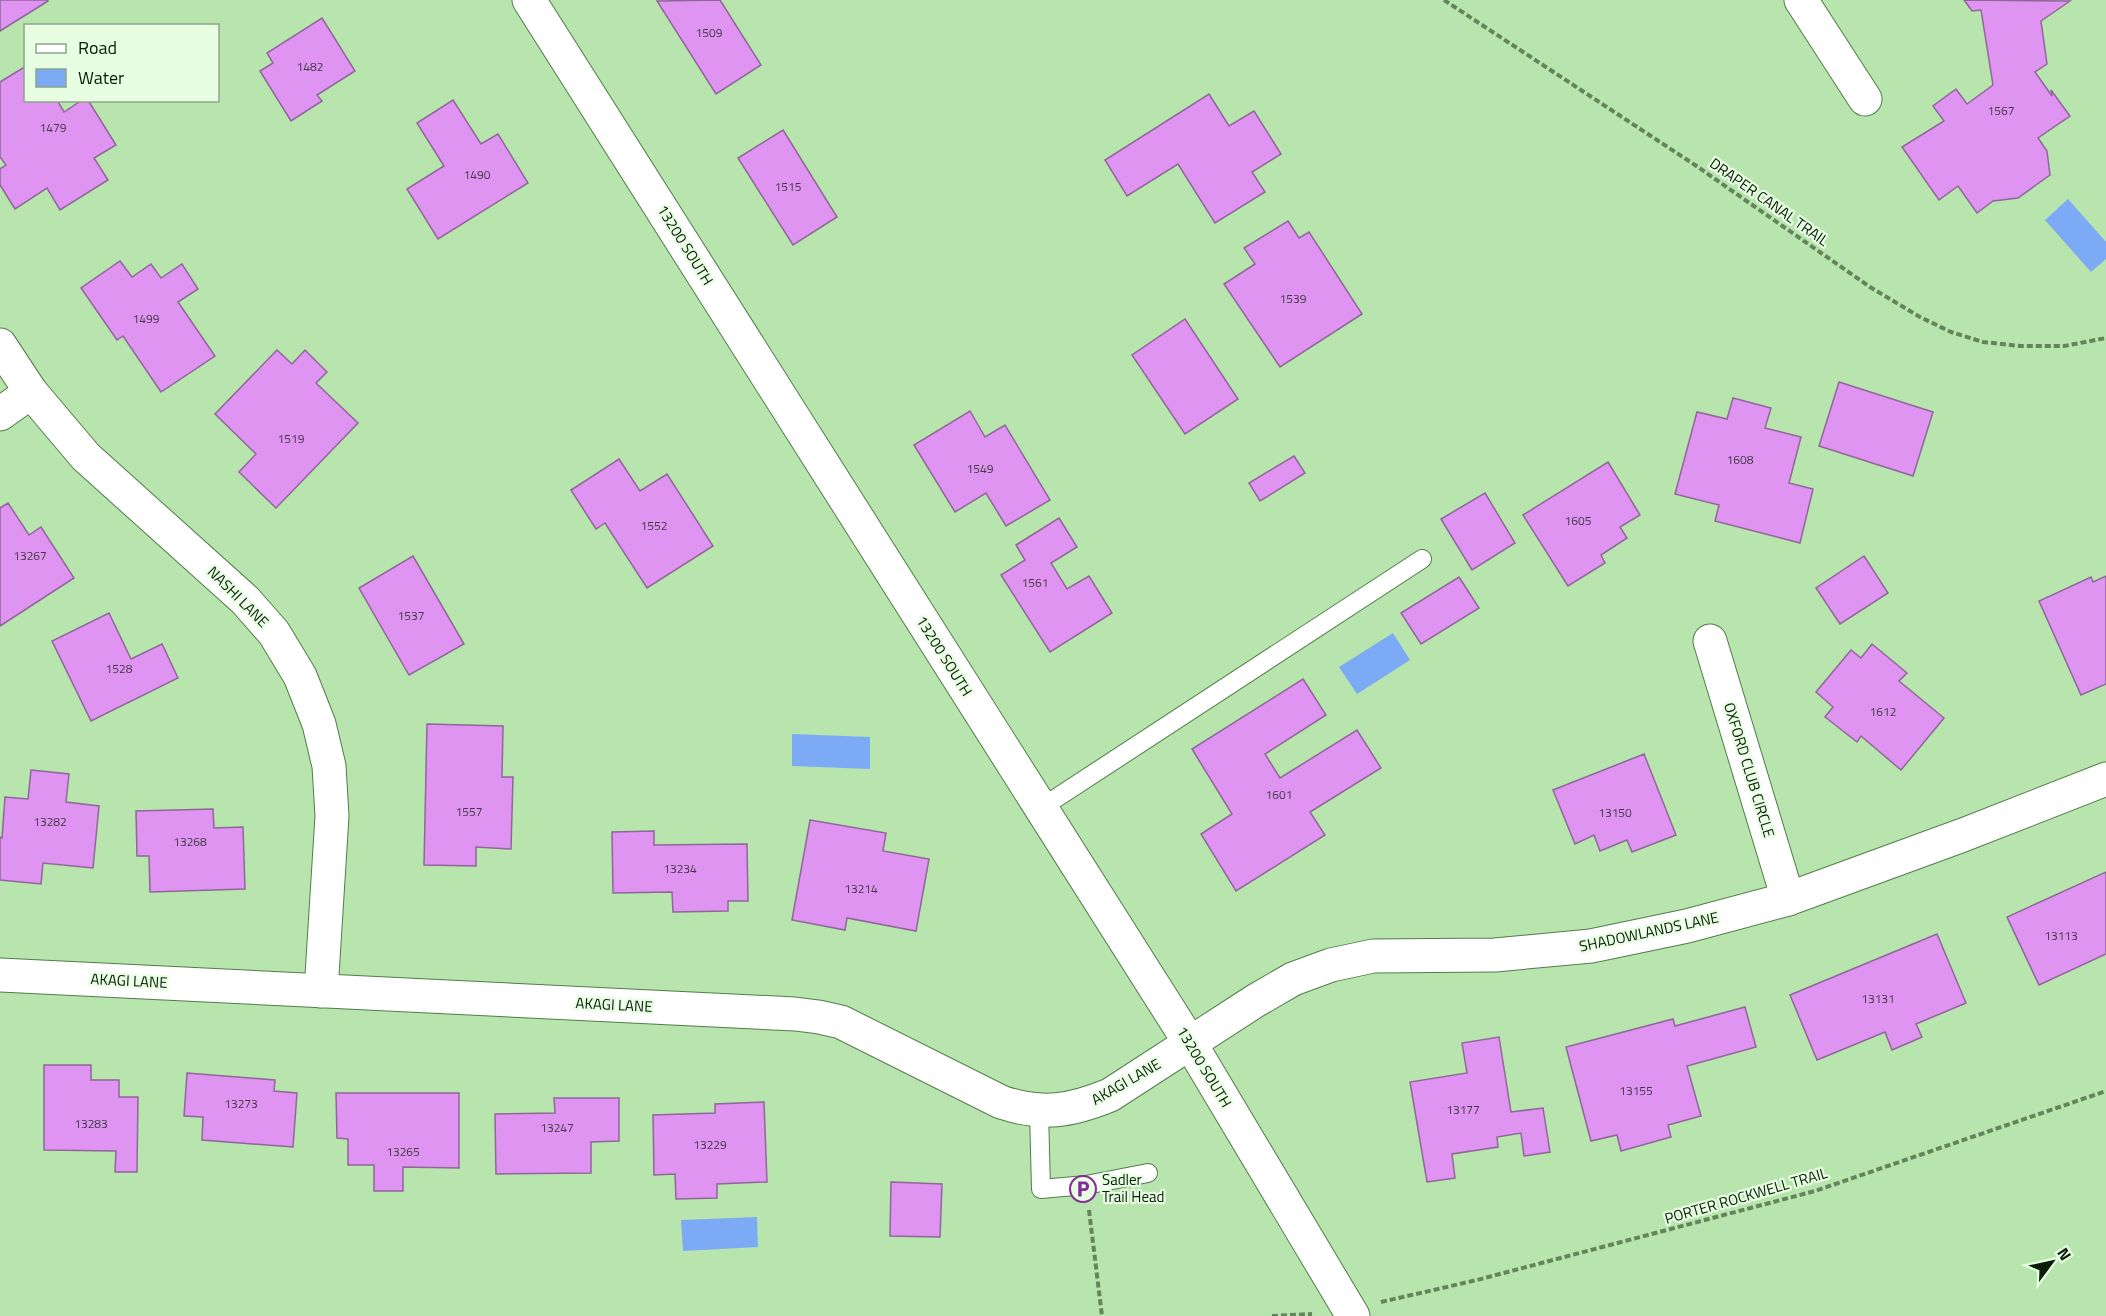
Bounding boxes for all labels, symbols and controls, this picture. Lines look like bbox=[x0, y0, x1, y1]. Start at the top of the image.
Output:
house number: 1509 bbox=[696, 23, 723, 42]
legend bbox=[24, 24, 219, 102]
text: Road bbox=[78, 34, 117, 61]
house number: 1482 bbox=[297, 57, 323, 76]
text: Water bbox=[78, 64, 124, 91]
house number: 1567 bbox=[1988, 101, 2014, 120]
house number: 1479 bbox=[40, 118, 67, 137]
street label: DRAPER CANAL TRAIL bbox=[1705, 152, 1834, 251]
house number: 1490 bbox=[464, 165, 491, 184]
house number: 1515 bbox=[775, 177, 802, 196]
street label: 13200 SOUTH bbox=[652, 200, 719, 289]
house number: 1539 bbox=[1280, 289, 1307, 308]
house number: 1499 bbox=[133, 309, 160, 328]
house number: 1519 bbox=[278, 429, 305, 448]
house number: 1608 bbox=[1727, 450, 1754, 469]
house number: 1549 bbox=[967, 459, 994, 478]
house number: 1605 bbox=[1565, 511, 1592, 530]
house number: 1552 bbox=[641, 516, 667, 535]
house number: 13267 bbox=[13, 546, 47, 565]
street label: NASHI LANE bbox=[202, 561, 274, 633]
house number: 1561 bbox=[1022, 573, 1048, 592]
house number: 1537 bbox=[398, 606, 424, 625]
street label: 13200 SOUTH bbox=[911, 611, 978, 700]
house number: 1528 bbox=[106, 659, 133, 678]
street label: OXFORD CLUB CIRCLE bbox=[1718, 700, 1781, 840]
house number: 1612 bbox=[1870, 702, 1896, 721]
house number: 1601 bbox=[1266, 785, 1292, 804]
house number: 1557 bbox=[456, 802, 482, 821]
house number: 13150 bbox=[1598, 803, 1632, 822]
house number: 13282 bbox=[33, 812, 67, 831]
house number: 13268 bbox=[173, 832, 207, 851]
house number: 13234 bbox=[663, 859, 697, 878]
house number: 13214 bbox=[844, 879, 878, 898]
street label: SHADOWLANDS LANE bbox=[1577, 906, 1721, 958]
house number: 13113 bbox=[2044, 926, 2078, 945]
street label: AKAGI LANE bbox=[90, 967, 168, 994]
house number: 13131 bbox=[1861, 989, 1895, 1008]
street label: AKAGI LANE bbox=[575, 991, 653, 1018]
street label: 13200 SOUTH bbox=[1171, 1022, 1238, 1112]
street label: AKAGI LANE bbox=[1087, 1052, 1165, 1111]
house number: 13155 bbox=[1619, 1081, 1653, 1100]
house number: 13273 bbox=[224, 1094, 258, 1113]
house number: 13177 bbox=[1446, 1100, 1480, 1119]
house number: 13283 bbox=[74, 1114, 108, 1133]
house number: 13247 bbox=[540, 1118, 574, 1137]
house number: 13229 bbox=[693, 1135, 727, 1154]
house number: 13265 bbox=[386, 1142, 420, 1161]
street label: PORTER ROCKWELL TRAIL bbox=[1662, 1161, 1830, 1230]
place label: Sadler Trail Head bbox=[1102, 1168, 1164, 1208]
parking icon: Sadler Trail Head bbox=[1068, 1174, 1098, 1204]
north arrow bbox=[2022, 1232, 2082, 1292]
text: N bbox=[2051, 1243, 2078, 1265]

